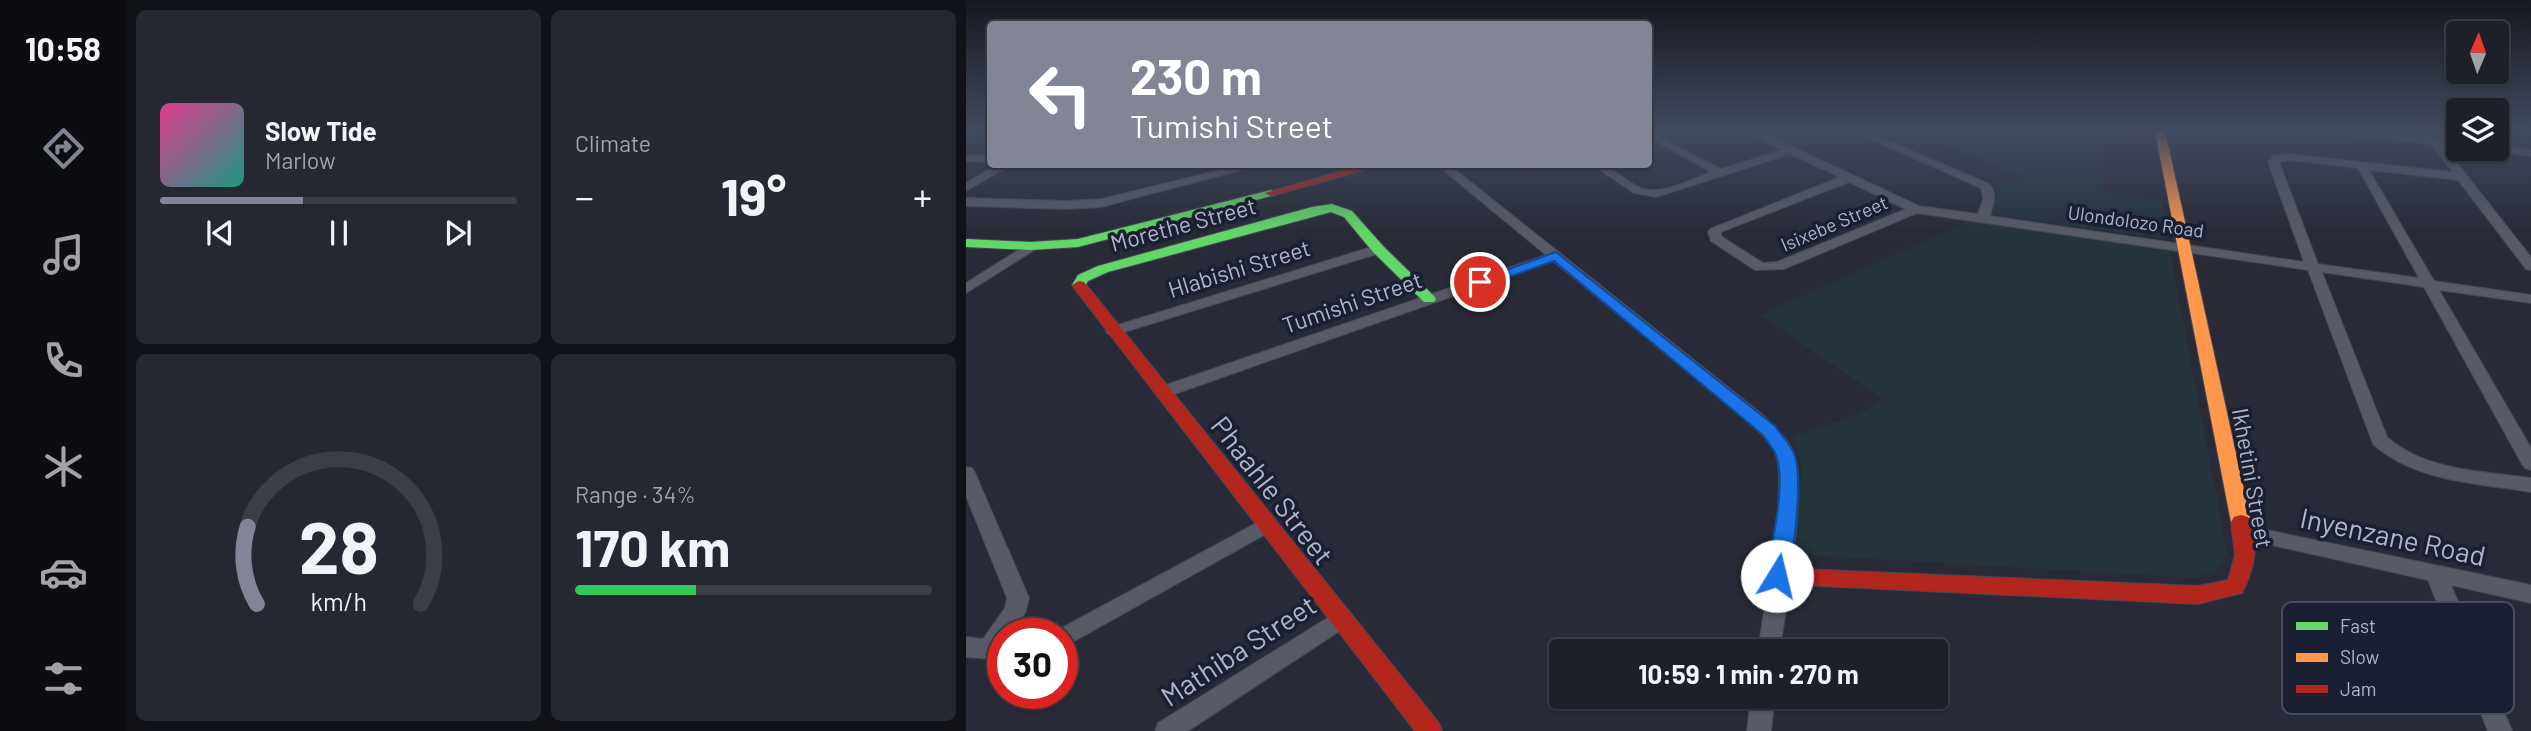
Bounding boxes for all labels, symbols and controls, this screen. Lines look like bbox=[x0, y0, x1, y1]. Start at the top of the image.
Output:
north arrow bbox=[2446, 21, 2510, 84]
map controls bbox=[2446, 21, 2509, 161]
text: 10:58 bbox=[25, 29, 101, 67]
text: 230 m bbox=[1130, 46, 1262, 105]
icon: left bbox=[1015, 49, 1106, 140]
button: layers bbox=[2446, 98, 2509, 161]
text: Tumishi Street bbox=[1130, 106, 1333, 144]
text: Slow Tide bbox=[265, 115, 377, 146]
icon: directions bbox=[39, 124, 88, 173]
text: Climate bbox=[575, 129, 651, 157]
text: Marlow bbox=[265, 146, 336, 174]
text: 19° bbox=[721, 164, 786, 226]
text: − bbox=[575, 173, 594, 219]
text: + bbox=[913, 173, 932, 219]
street label: Isixebe Street bbox=[1777, 190, 1891, 256]
street label: Morethe Street bbox=[1107, 191, 1259, 257]
street label: Ulondolozo Road bbox=[2066, 200, 2206, 242]
icon: previous bbox=[201, 214, 239, 252]
icon: pause bbox=[320, 214, 358, 252]
icon: next bbox=[439, 214, 477, 252]
icon: music bbox=[39, 230, 88, 279]
street label: Hlabishi Street bbox=[1165, 233, 1313, 303]
pin bbox=[1450, 252, 1510, 312]
icon: arrive bbox=[1461, 263, 1499, 301]
street label: Tumishi Street bbox=[1278, 265, 1426, 339]
icon: phone bbox=[39, 336, 88, 385]
street label: Ikhetini Street bbox=[2227, 406, 2279, 550]
street label: Phaahle Street bbox=[1205, 409, 1341, 571]
icon: climate bbox=[39, 442, 88, 491]
text: Range · 34% bbox=[575, 480, 696, 508]
street label: Inyenzane Road bbox=[2297, 500, 2489, 572]
text: 28 bbox=[298, 501, 379, 589]
text: 170 km bbox=[575, 515, 730, 577]
position arrow bbox=[1740, 539, 1814, 613]
icon: car bbox=[39, 548, 88, 597]
text: km/h bbox=[310, 585, 367, 615]
street label: Mathiba Street bbox=[1154, 587, 1322, 713]
legend bbox=[2282, 602, 2514, 714]
text: Fast bbox=[2340, 614, 2376, 637]
speed limit sign: 30 bbox=[987, 618, 1078, 709]
text: Slow bbox=[2340, 645, 2379, 668]
icon: filters bbox=[39, 654, 88, 703]
text: 10:59 · 1 min · 270 m bbox=[1638, 658, 1859, 689]
text: Jam bbox=[2340, 677, 2376, 700]

